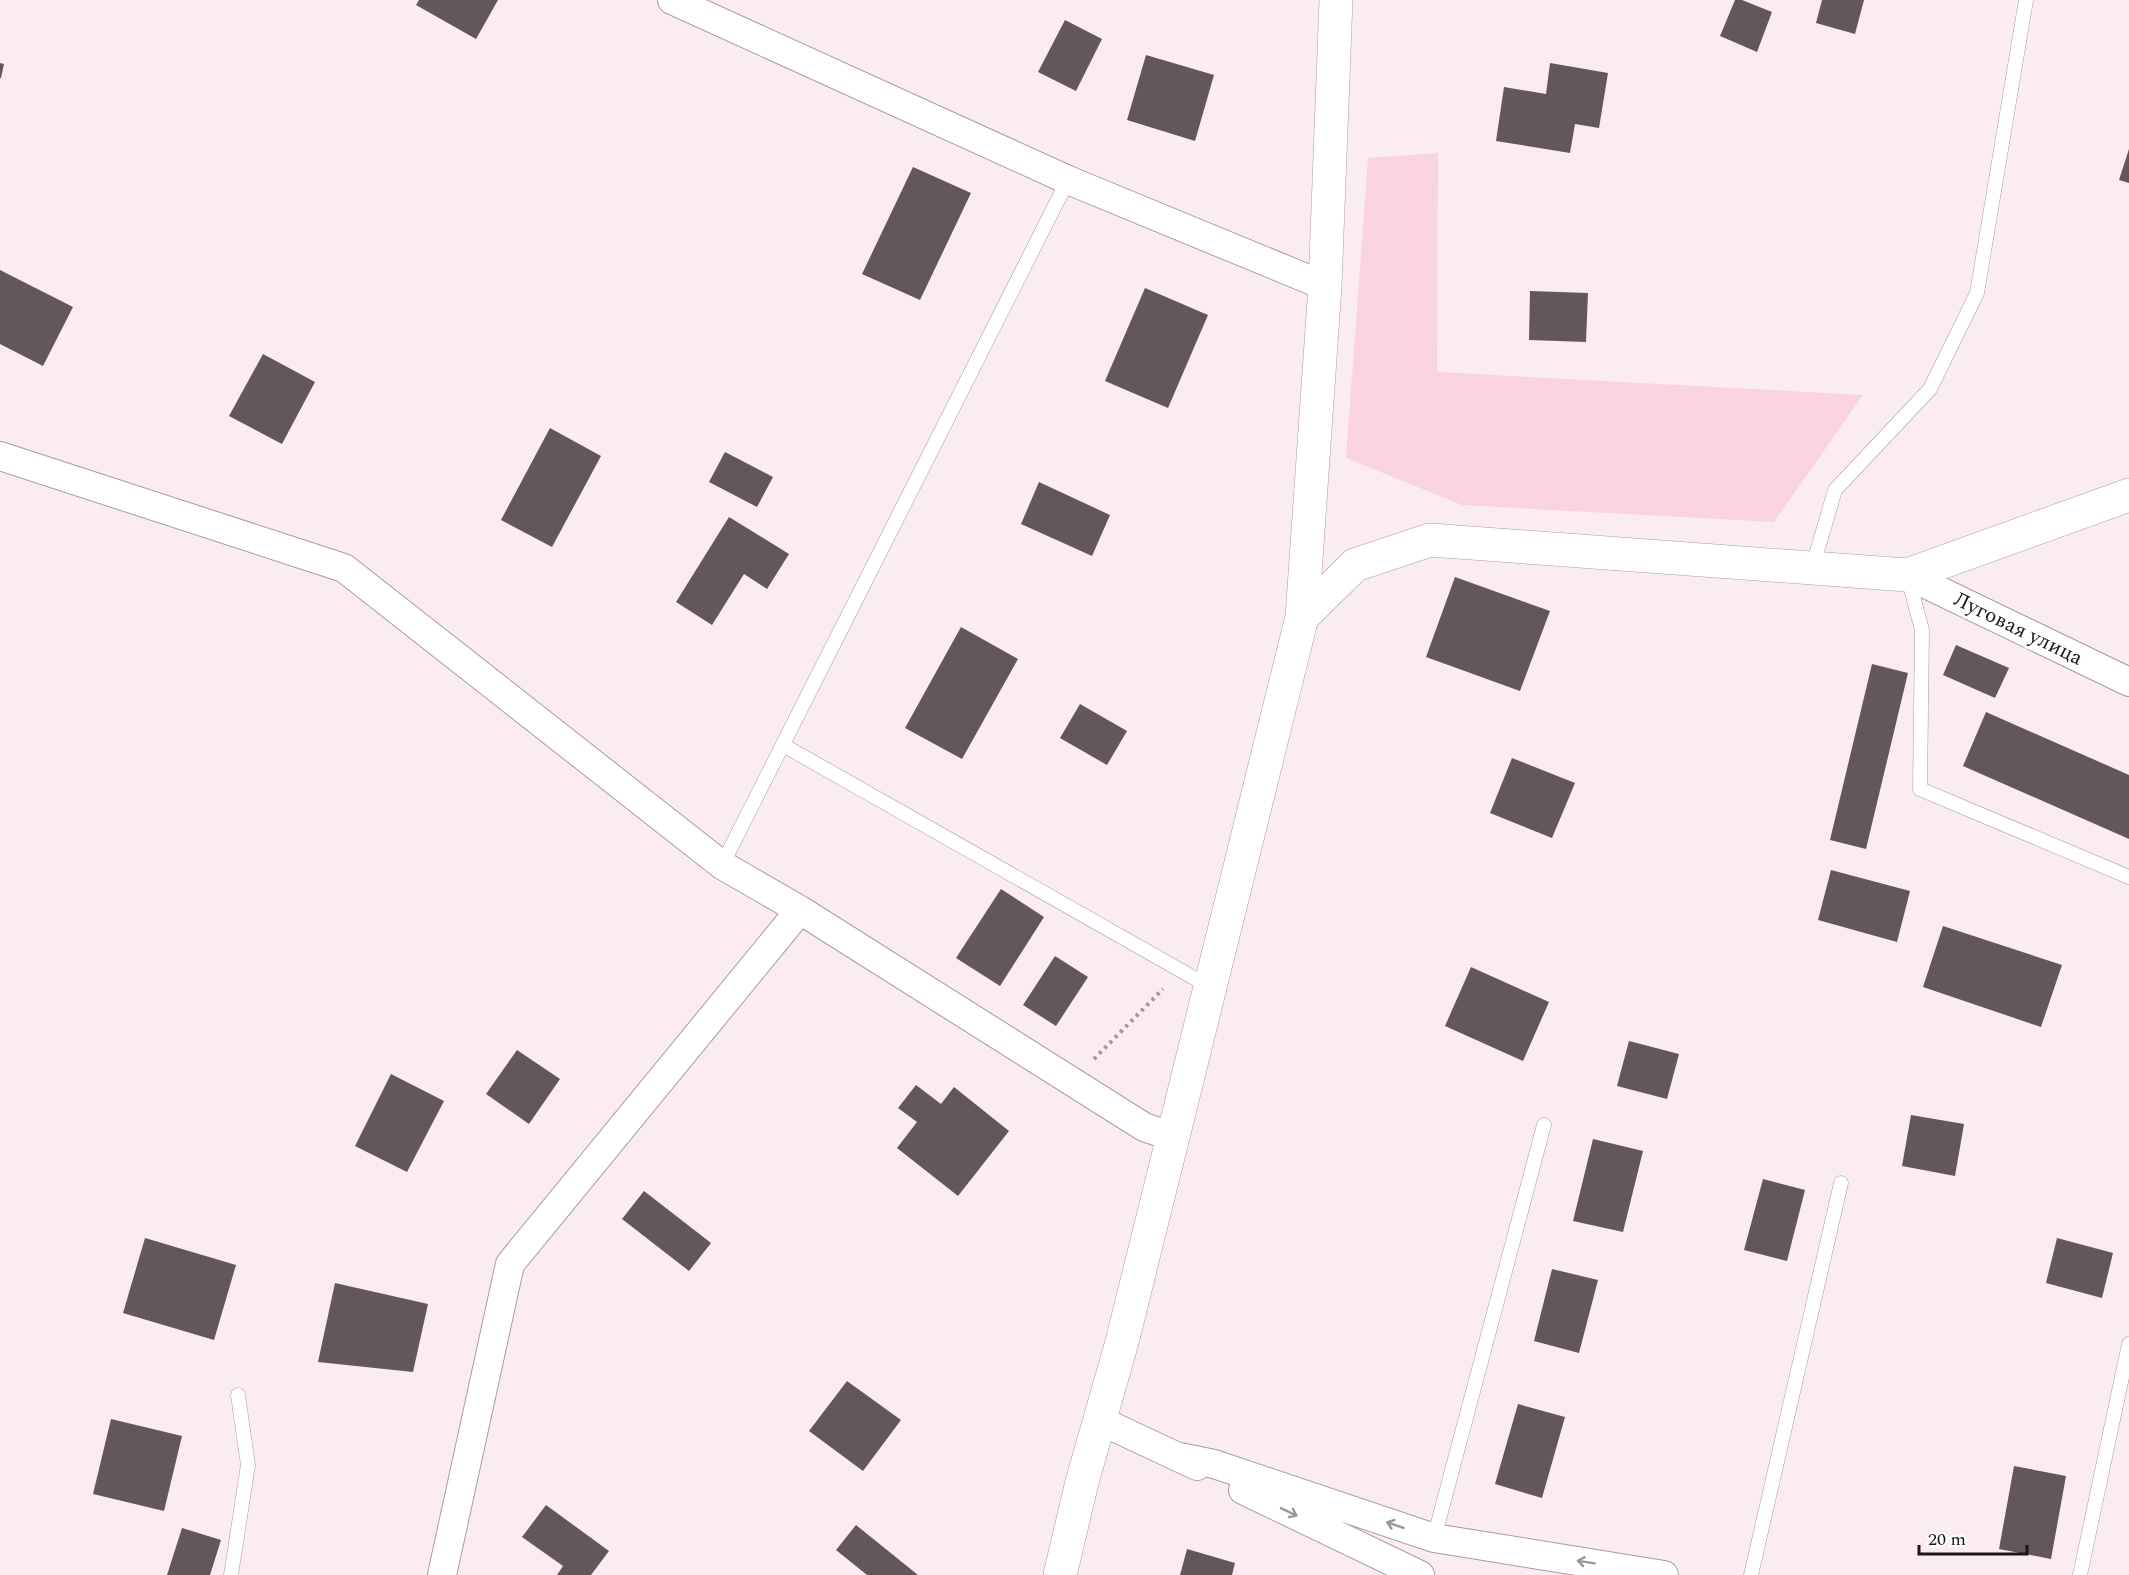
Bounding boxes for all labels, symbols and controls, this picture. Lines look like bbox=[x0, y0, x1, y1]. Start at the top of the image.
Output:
street label: Луговая улица bbox=[1948, 584, 2089, 675]
one-way arrow bbox=[1279, 1506, 1297, 1518]
scale bar bbox=[1919, 1518, 2027, 1556]
one-way arrow bbox=[1386, 1519, 1405, 1530]
text: 20 m bbox=[1928, 1526, 1966, 1553]
one-way arrow bbox=[1577, 1557, 1596, 1568]

